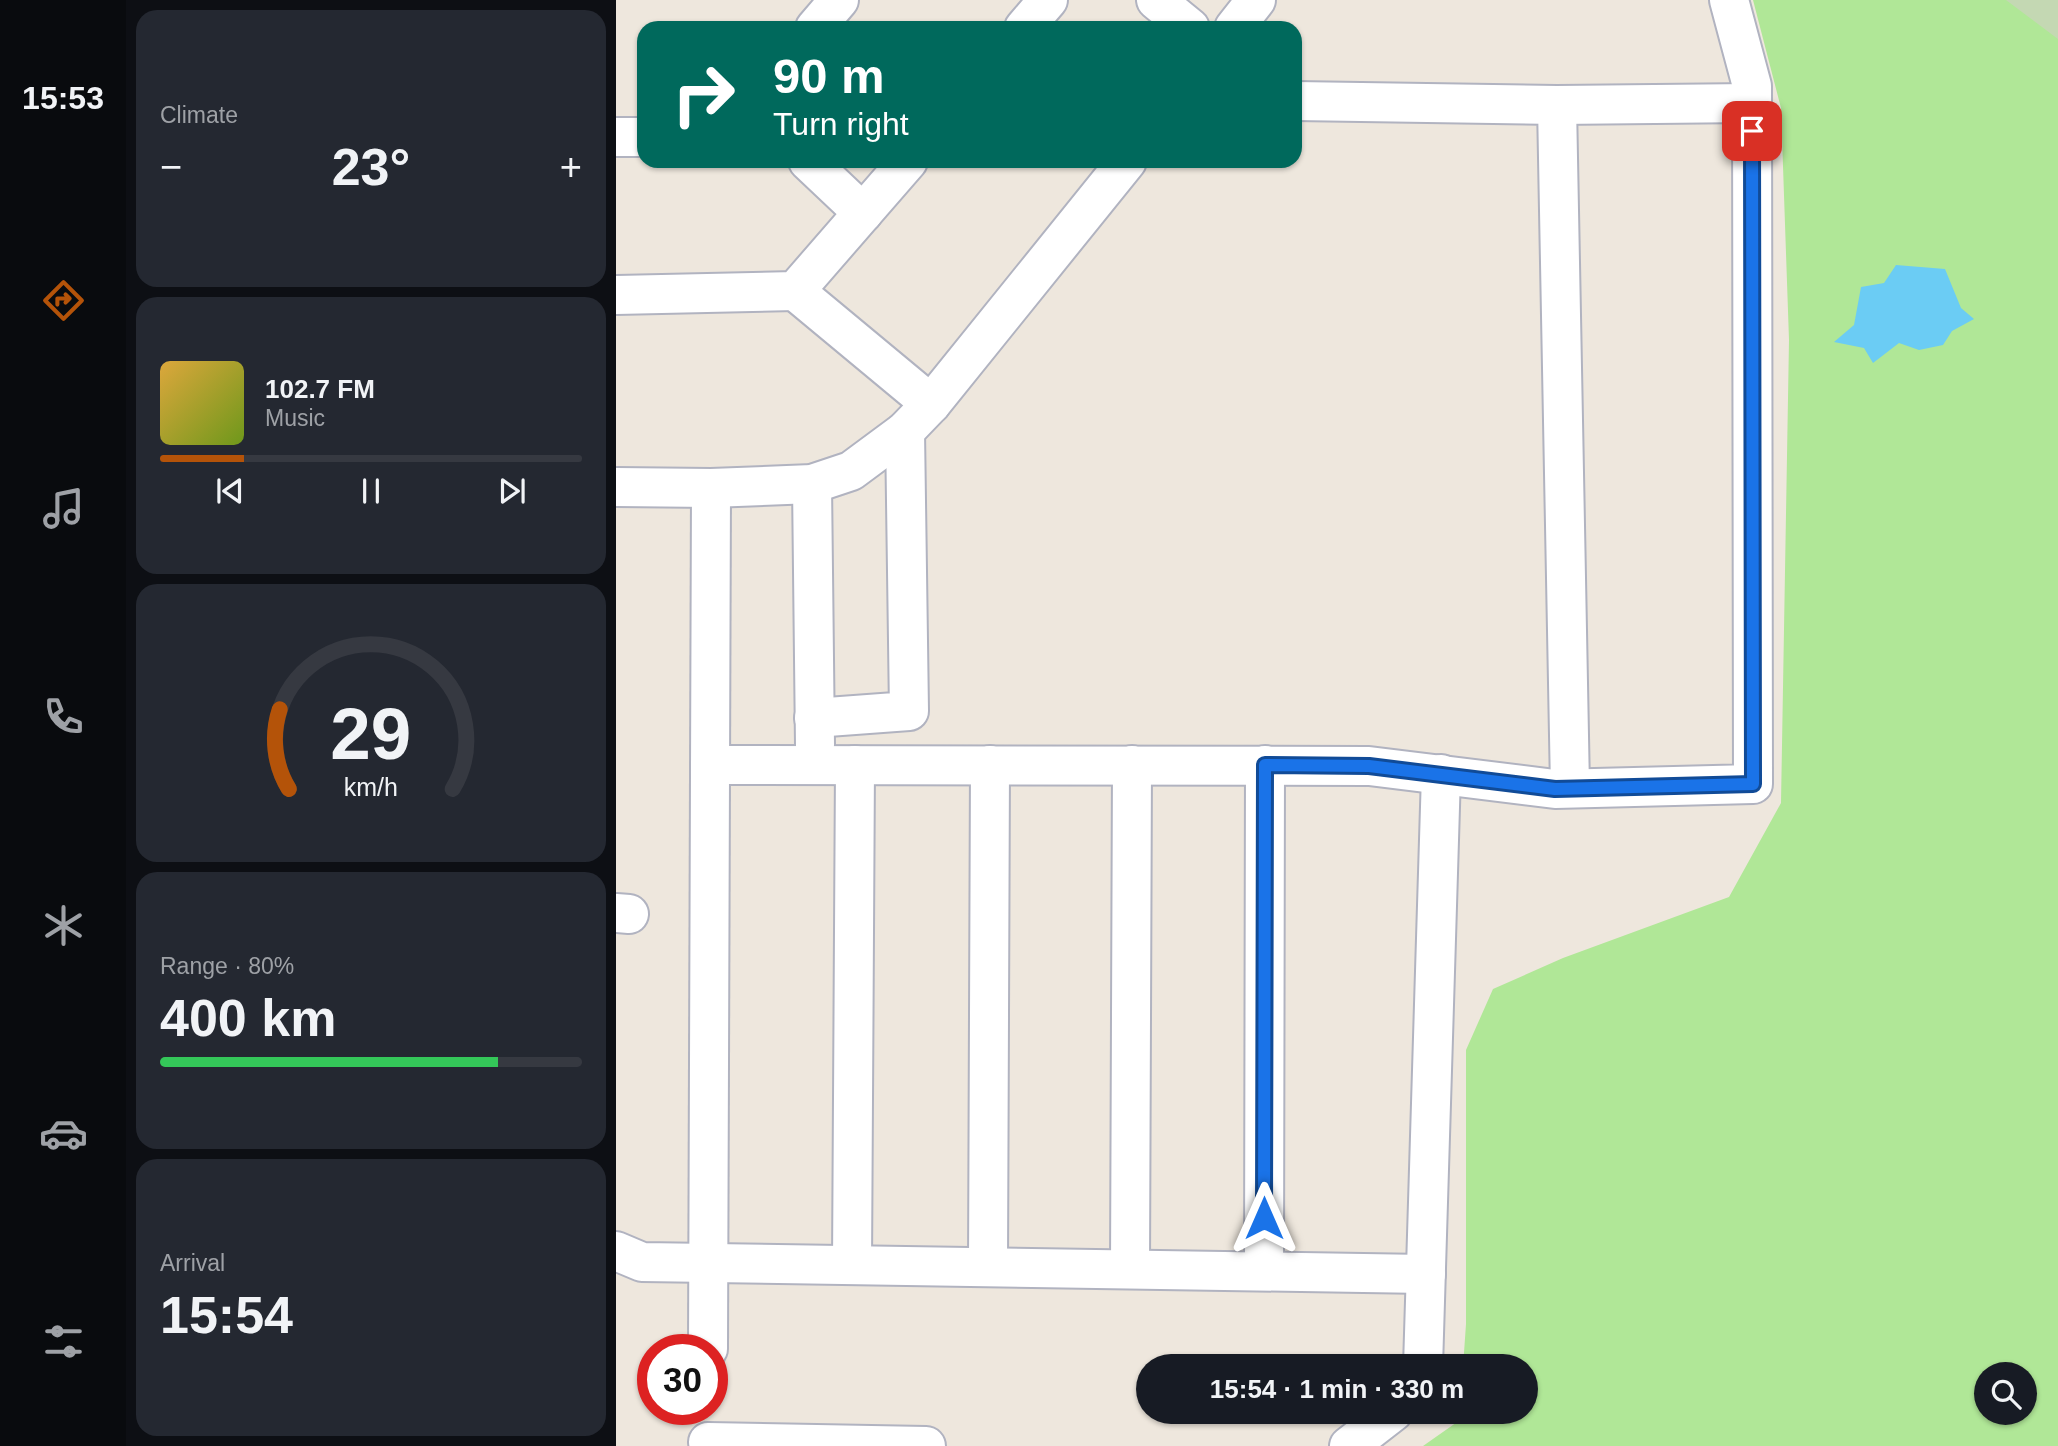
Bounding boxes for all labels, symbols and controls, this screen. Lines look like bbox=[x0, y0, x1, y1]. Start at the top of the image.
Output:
icon: right bbox=[658, 49, 749, 140]
text: 90 m bbox=[773, 49, 885, 103]
text: 15:53 bbox=[22, 80, 104, 116]
pin bbox=[1722, 101, 1782, 161]
text: Climate bbox=[160, 102, 238, 128]
text: Turn right bbox=[773, 106, 909, 142]
icon: arrive bbox=[1733, 112, 1771, 150]
text: 23° bbox=[332, 138, 410, 196]
text: − bbox=[160, 146, 182, 188]
text: + bbox=[560, 146, 582, 188]
icon: directions bbox=[39, 276, 88, 325]
text: 102.7 FM bbox=[265, 374, 375, 404]
text: Music bbox=[265, 405, 325, 431]
icon: previous bbox=[211, 472, 249, 510]
icon: pause bbox=[352, 472, 390, 510]
icon: next bbox=[493, 472, 531, 510]
icon: music bbox=[39, 484, 88, 533]
icon: phone bbox=[39, 692, 88, 741]
text: 29 bbox=[331, 693, 411, 774]
text: km/h bbox=[344, 773, 398, 801]
icon: climate bbox=[39, 901, 88, 950]
text: Range · 80% bbox=[160, 953, 294, 979]
text: 400 km bbox=[160, 989, 336, 1047]
icon: car bbox=[39, 1109, 88, 1158]
position arrow bbox=[1227, 1181, 1301, 1255]
text: Arrival bbox=[160, 1250, 225, 1276]
text: 15:54 bbox=[160, 1286, 293, 1344]
icon: filters bbox=[39, 1317, 88, 1366]
speed limit sign: 30 bbox=[637, 1334, 728, 1425]
map controls bbox=[1974, 1362, 2037, 1425]
button: search bbox=[1974, 1362, 2037, 1425]
text: 15:54 · 1 min · 330 m bbox=[1210, 1374, 1464, 1404]

